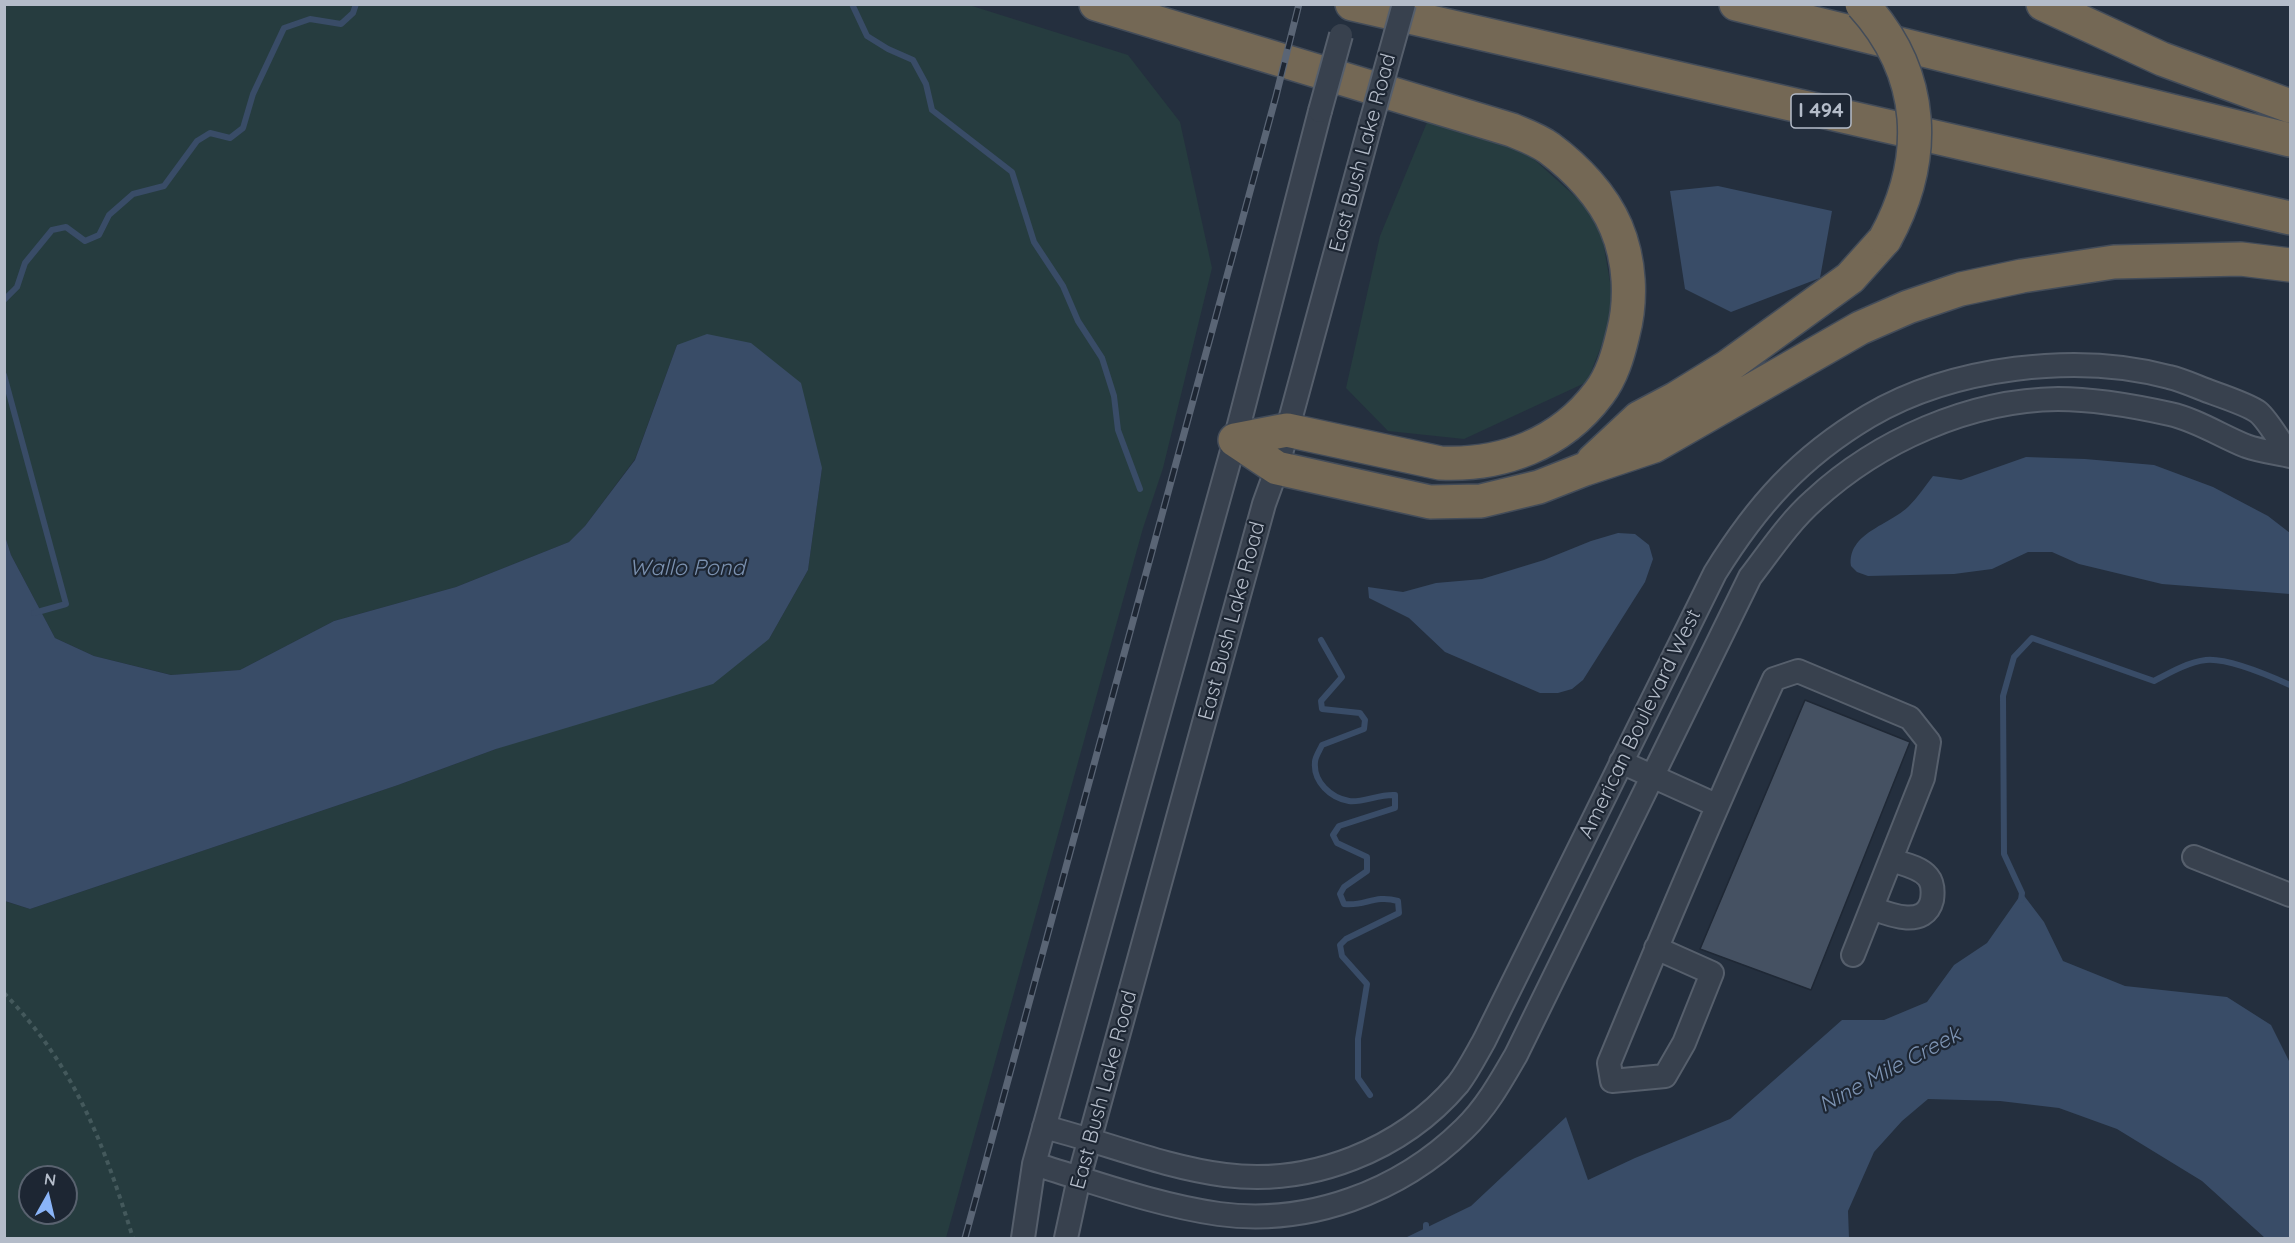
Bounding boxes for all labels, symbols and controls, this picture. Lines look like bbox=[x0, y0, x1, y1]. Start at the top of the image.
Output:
street label: East Bush Lake Road bbox=[1324, 51, 1402, 255]
road number: I 494 bbox=[1791, 94, 1851, 128]
street label: East Bush Lake Road bbox=[1193, 519, 1271, 723]
water label: Wallo Pond bbox=[629, 555, 745, 581]
street label: American Boulevard West bbox=[1573, 605, 1707, 843]
street label: East Bush Lake Road bbox=[1065, 988, 1143, 1192]
water label: Nine Mile Creek bbox=[1814, 1021, 1966, 1119]
north arrow bbox=[18, 1165, 78, 1225]
text: N bbox=[43, 1168, 57, 1190]

